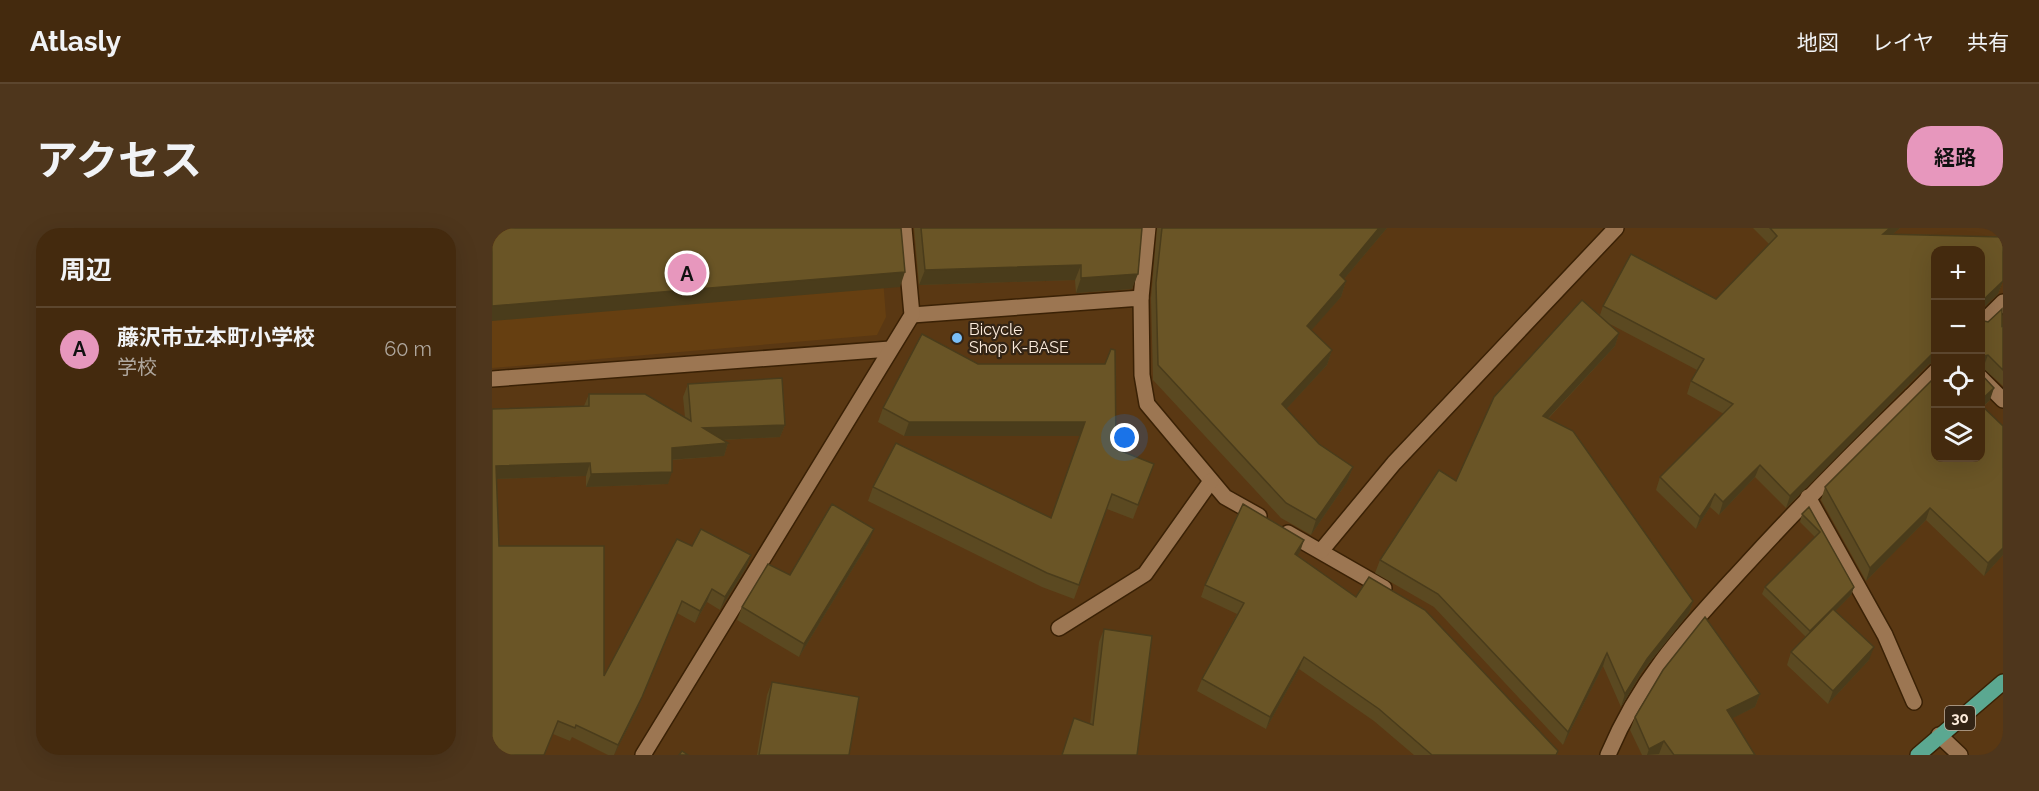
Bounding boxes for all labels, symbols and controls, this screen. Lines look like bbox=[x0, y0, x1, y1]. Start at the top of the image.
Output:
text: Atlasly bbox=[30, 25, 121, 58]
text: 地図 bbox=[1797, 30, 1839, 55]
text: レイヤ bbox=[1872, 30, 1934, 55]
text: 共有 bbox=[1967, 30, 2009, 55]
button: 経路 bbox=[1907, 126, 2003, 186]
text: アクセス bbox=[36, 136, 202, 185]
map controls bbox=[1931, 246, 1985, 462]
button: + bbox=[1931, 246, 1985, 300]
pin: A bbox=[668, 250, 706, 296]
text: 周辺 bbox=[60, 255, 112, 285]
button: − bbox=[1931, 300, 1985, 354]
place label: Bicycle Shop K-BASE bbox=[969, 320, 1069, 357]
text: 藤沢市立本町小学校 bbox=[117, 324, 315, 350]
marker: Bicycle Shop K-BASE bbox=[950, 331, 964, 345]
text: A bbox=[73, 337, 86, 361]
text: 60 m bbox=[384, 337, 432, 361]
button: locate bbox=[1931, 354, 1985, 408]
text: 学校 bbox=[117, 355, 157, 379]
button: layers bbox=[1931, 408, 1985, 462]
your location bbox=[1110, 423, 1139, 452]
road number: 30 bbox=[1945, 706, 1975, 730]

